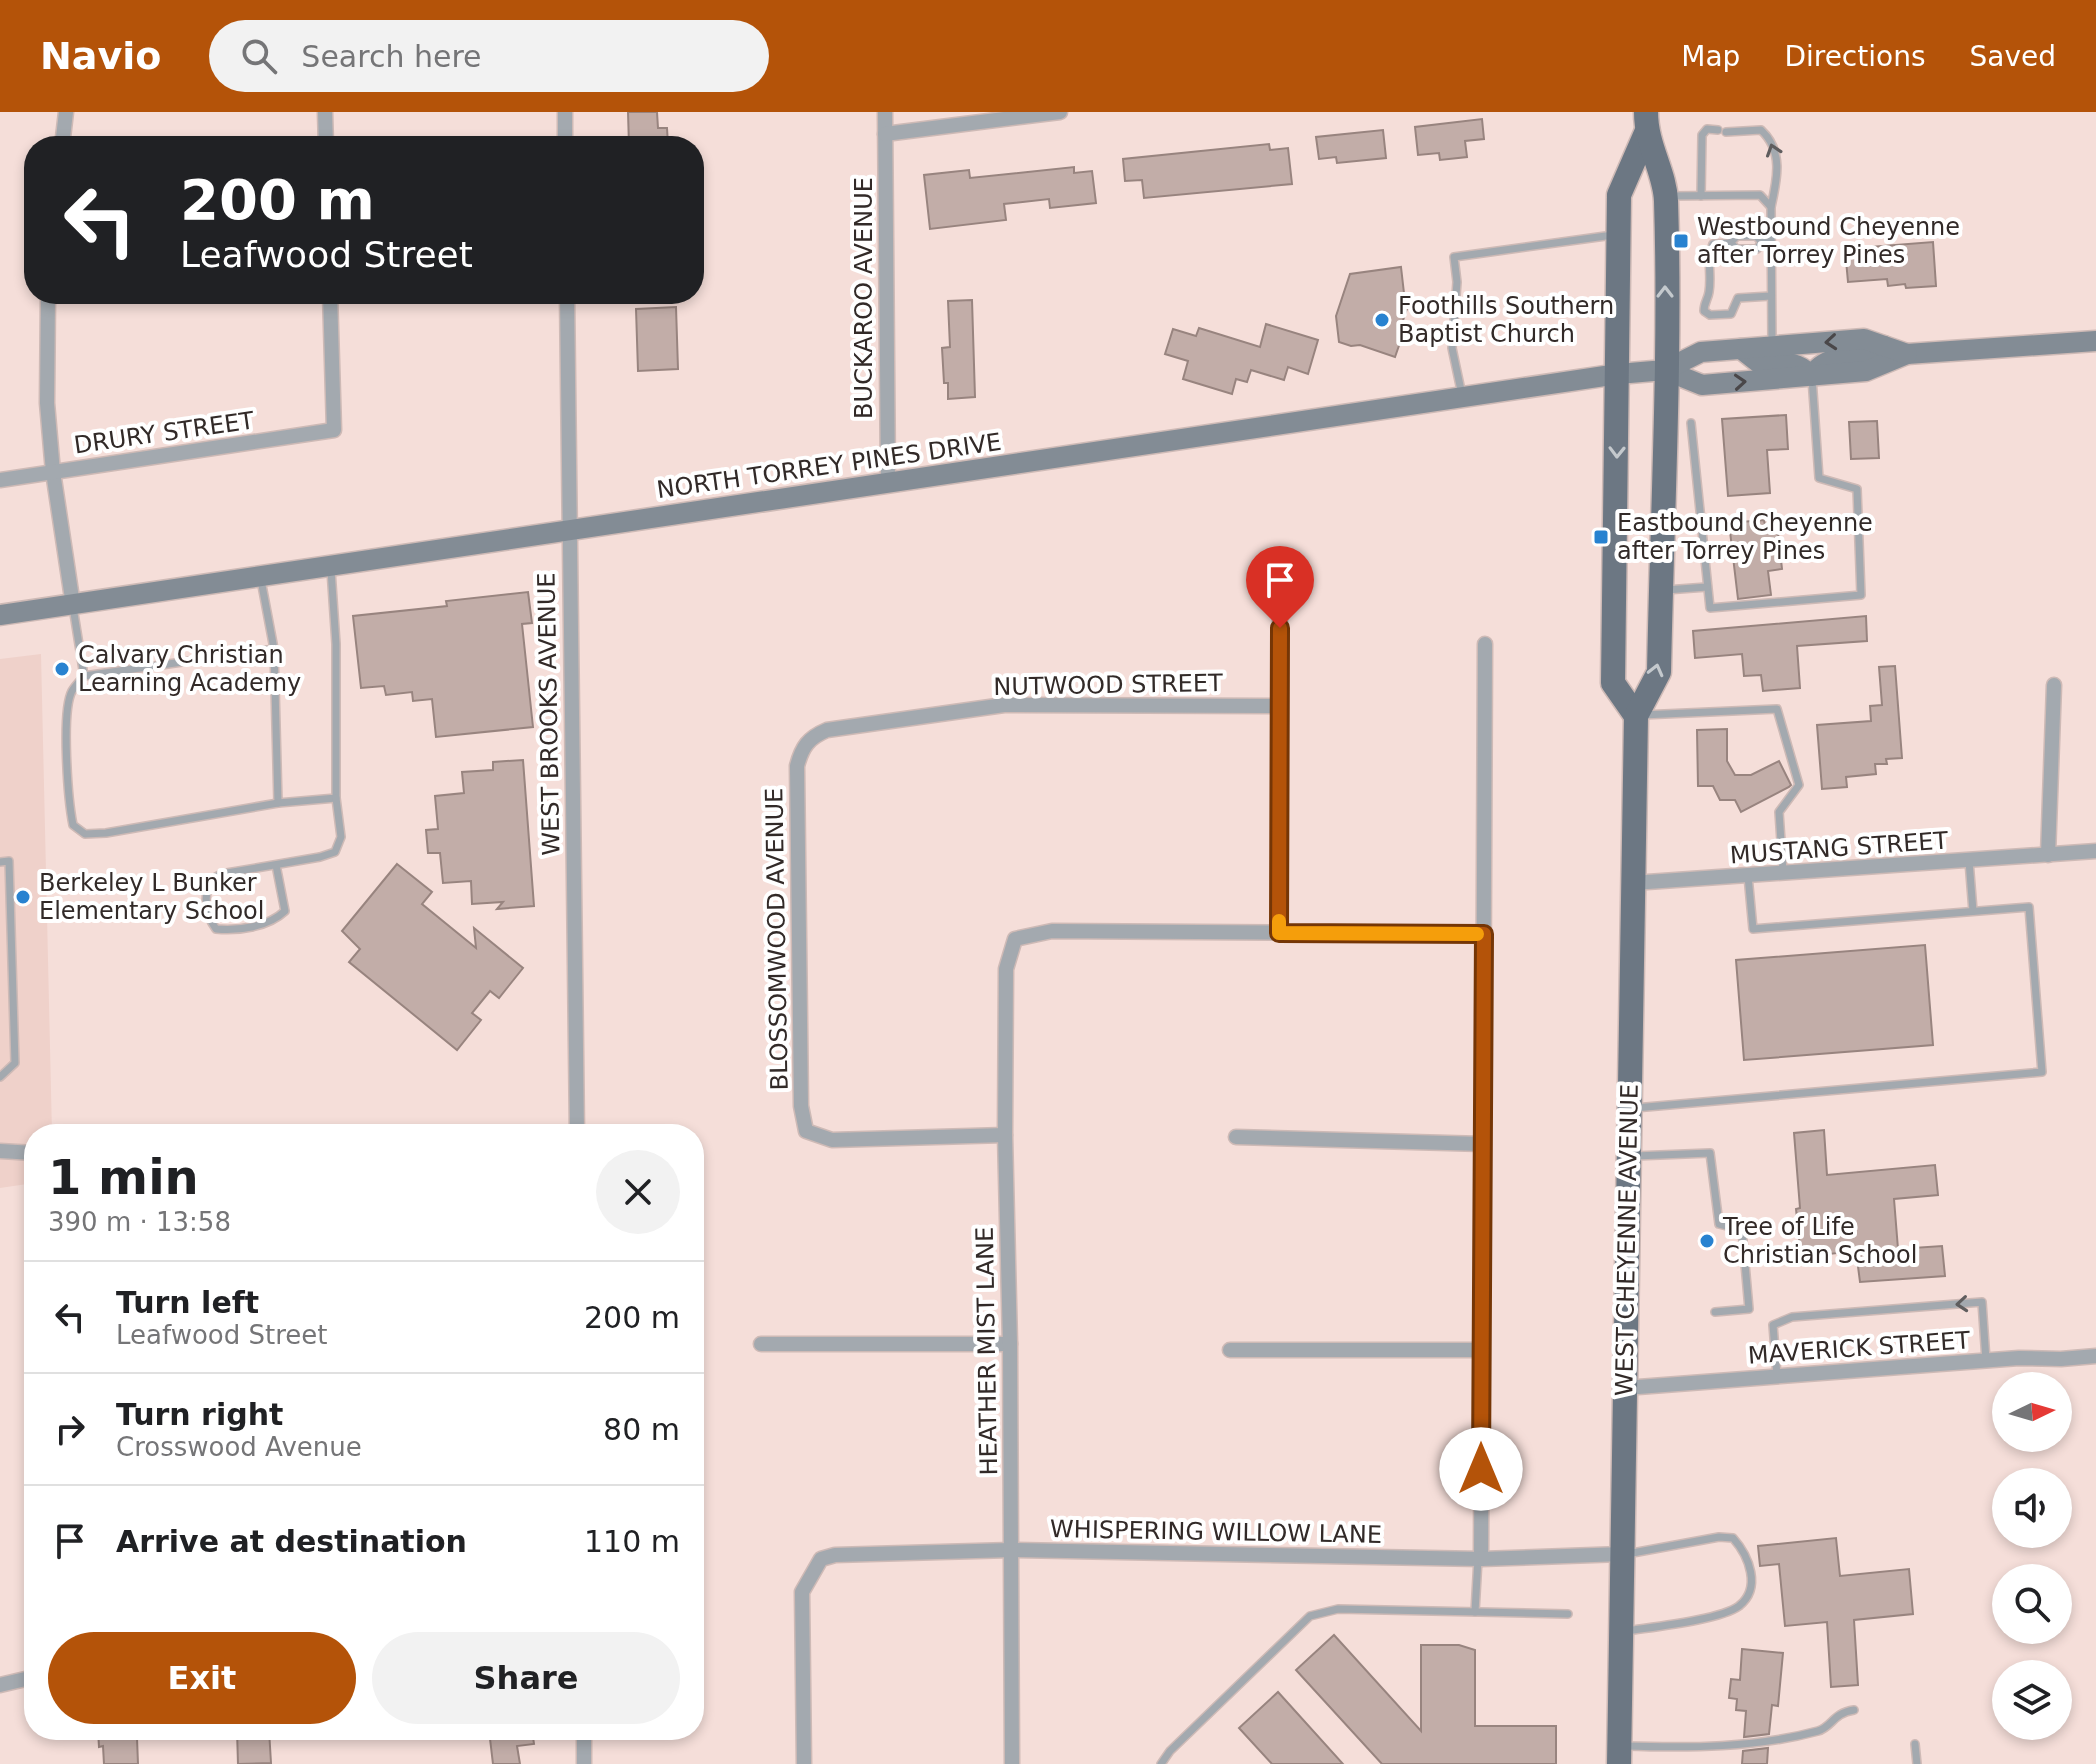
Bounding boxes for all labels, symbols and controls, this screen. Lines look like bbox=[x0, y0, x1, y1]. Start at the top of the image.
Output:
search box bbox=[209, 20, 769, 92]
text: Navio bbox=[40, 34, 161, 78]
icon: search bbox=[237, 34, 281, 78]
text: Search here bbox=[301, 39, 482, 74]
text: Map bbox=[1681, 40, 1740, 73]
text: Directions bbox=[1784, 40, 1925, 73]
text: Saved bbox=[1969, 40, 2056, 73]
one-way arrow bbox=[1766, 144, 1782, 158]
text: 200 m bbox=[180, 167, 375, 232]
icon: left bbox=[48, 168, 152, 272]
street label: BUCKAROO AVENUE bbox=[850, 177, 878, 419]
place label: Westbound Cheyenne after Torrey Pines bbox=[1697, 213, 1960, 269]
marker: Westbound Cheyenne after Torrey Pines bbox=[1672, 232, 1690, 250]
text: Leafwood Street bbox=[180, 234, 473, 275]
one-way arrow bbox=[1656, 285, 1674, 298]
place label: Foothills Southern Baptist Church bbox=[1398, 292, 1614, 348]
marker: Foothills Southern Baptist Church bbox=[1373, 311, 1391, 329]
one-way arrow bbox=[1824, 333, 1837, 350]
one-way arrow bbox=[1734, 374, 1747, 391]
street label: DRURY STREET bbox=[72, 406, 256, 460]
street label: NORTH TORREY PINES DRIVE bbox=[655, 428, 1003, 504]
one-way arrow bbox=[1608, 446, 1625, 459]
place label: Eastbound Cheyenne after Torrey Pines bbox=[1617, 509, 1873, 565]
marker: Eastbound Cheyenne after Torrey Pines bbox=[1592, 528, 1610, 546]
pin bbox=[1246, 546, 1314, 628]
icon: arrive bbox=[1258, 558, 1302, 602]
street label: WEST BROOKS AVENUE bbox=[533, 572, 565, 856]
place label: Calvary Christian Learning Academy bbox=[78, 641, 301, 697]
marker: Calvary Christian Learning Academy bbox=[53, 660, 71, 678]
one-way arrow bbox=[1647, 664, 1664, 677]
street label: NUTWOOD STREET bbox=[993, 669, 1223, 701]
street label: BLOSSOMWOOD AVENUE bbox=[760, 787, 794, 1091]
street label: MUSTANG STREET bbox=[1729, 826, 1949, 870]
place label: Berkeley L Bunker Elementary School bbox=[39, 869, 264, 925]
marker: Berkeley L Bunker Elementary School bbox=[14, 888, 32, 906]
street label: WEST CHEYENNE AVENUE bbox=[1610, 1084, 1644, 1396]
text: 1 min bbox=[48, 1149, 199, 1205]
button: close bbox=[596, 1150, 680, 1234]
text: 390 m · 13:58 bbox=[48, 1207, 231, 1237]
place label: Tree of Life Christian School bbox=[1722, 1213, 1917, 1269]
street label: HEATHER MIST LANE bbox=[971, 1226, 1003, 1476]
marker: Tree of Life Christian School bbox=[1698, 1232, 1716, 1250]
text: Turn left bbox=[116, 1285, 259, 1320]
icon: left bbox=[48, 1295, 92, 1339]
one-way arrow bbox=[1955, 1295, 1968, 1312]
text: 200 m bbox=[584, 1300, 680, 1335]
text: Leafwood Street bbox=[116, 1320, 328, 1350]
street label: MAVERICK STREET bbox=[1747, 1326, 1971, 1370]
north arrow bbox=[1992, 1372, 2072, 1452]
map controls bbox=[1992, 1372, 2072, 1740]
text: Turn right bbox=[116, 1397, 283, 1432]
icon: right bbox=[48, 1407, 92, 1451]
text: 80 m bbox=[603, 1412, 680, 1447]
position arrow bbox=[1439, 1427, 1523, 1511]
text: Crosswood Avenue bbox=[116, 1432, 362, 1462]
button: sound bbox=[1992, 1468, 2072, 1548]
street label: WHISPERING WILLOW LANE bbox=[1050, 1515, 1382, 1549]
icon: arrive bbox=[48, 1519, 92, 1563]
text: Arrive at destination bbox=[116, 1524, 467, 1559]
text: 110 m bbox=[584, 1524, 680, 1559]
button: search bbox=[1992, 1564, 2072, 1644]
button: Exit bbox=[48, 1632, 356, 1724]
button: Share bbox=[372, 1632, 680, 1724]
button: layers bbox=[1992, 1660, 2072, 1740]

